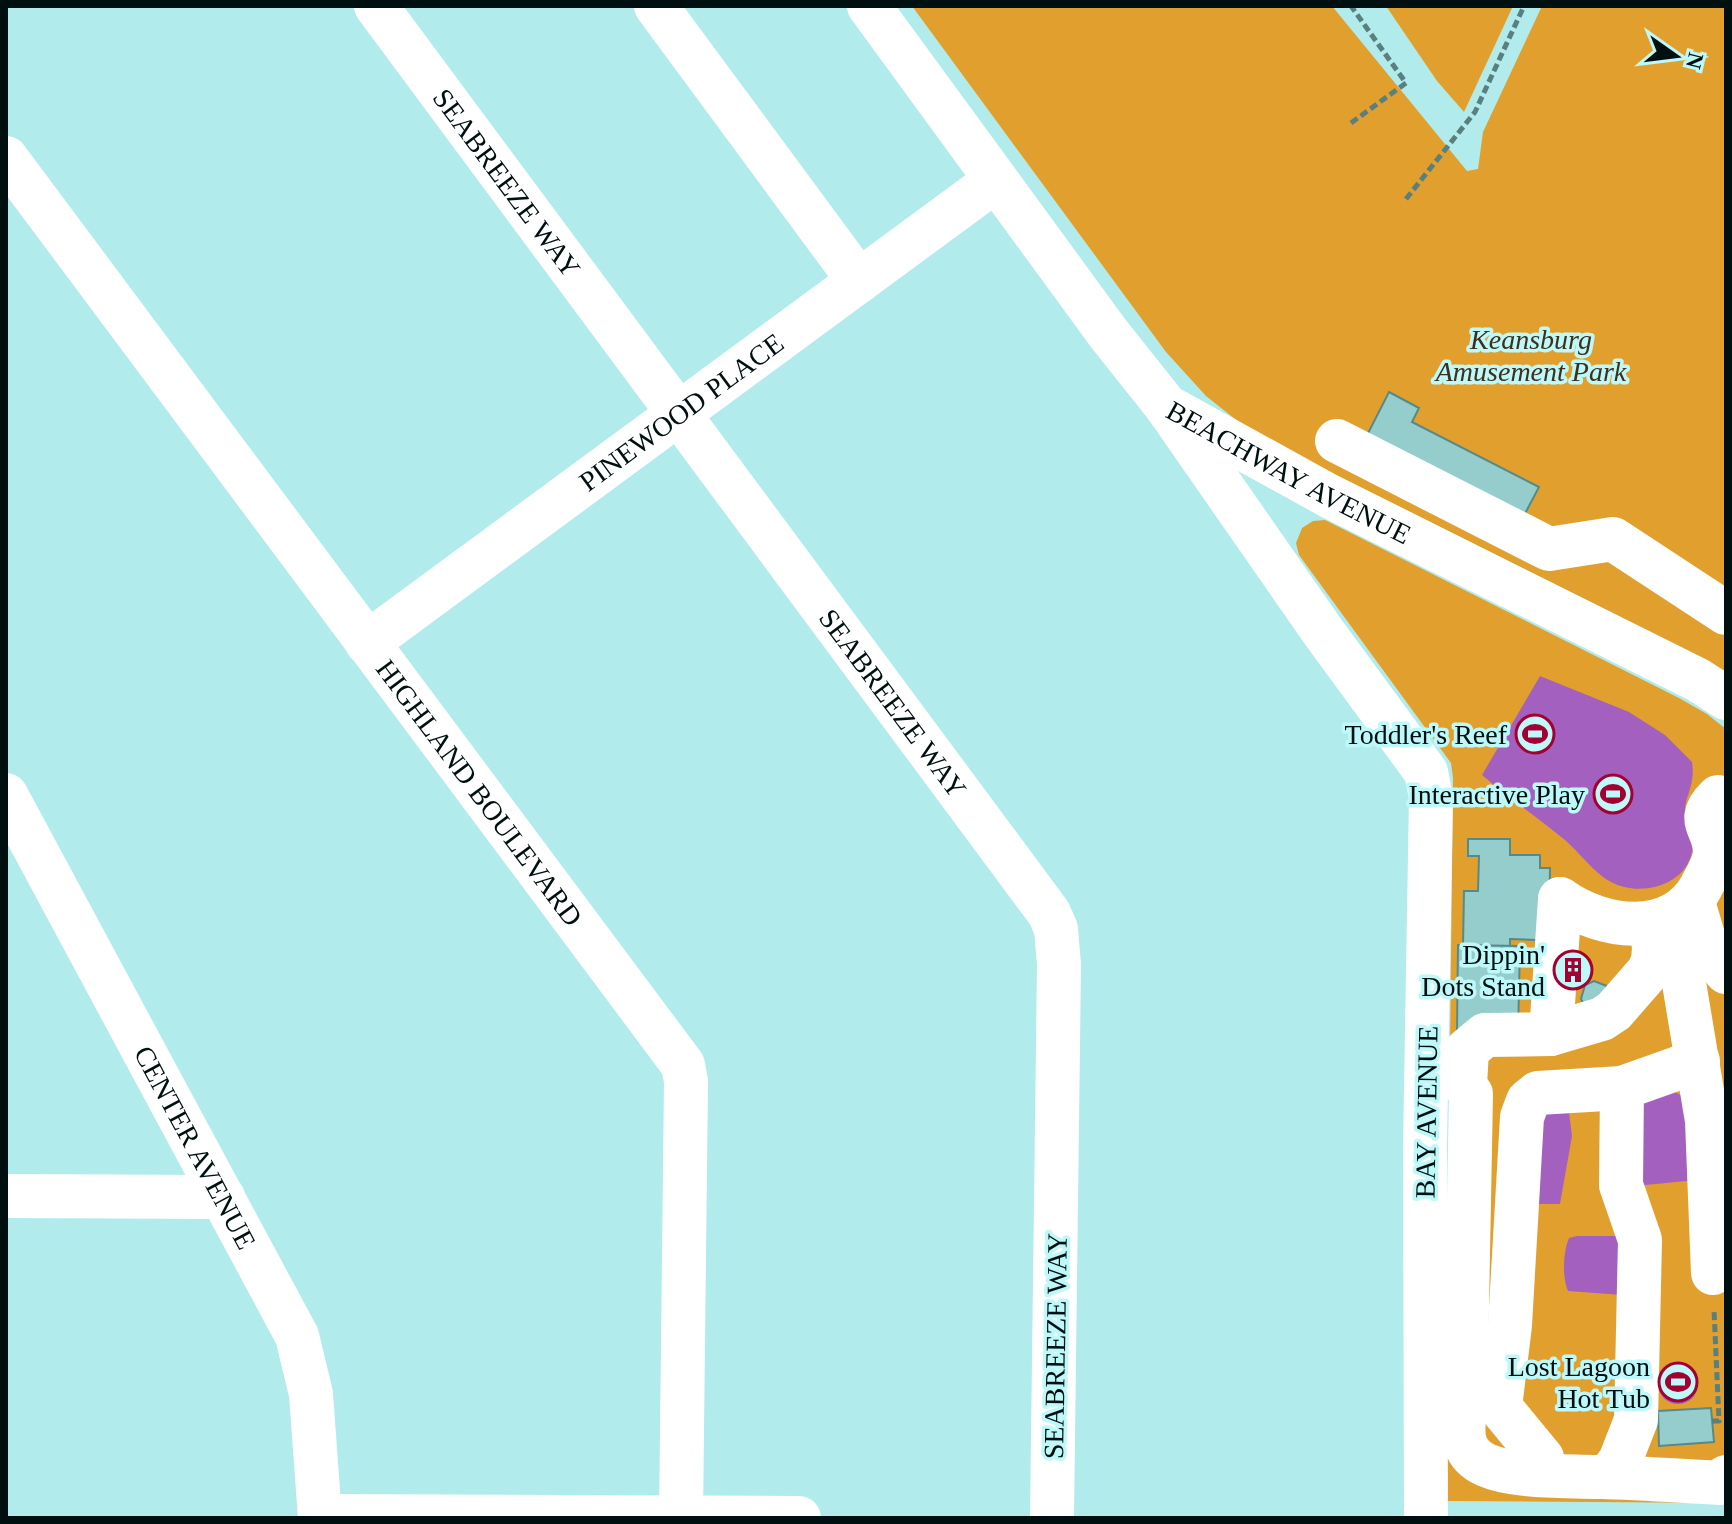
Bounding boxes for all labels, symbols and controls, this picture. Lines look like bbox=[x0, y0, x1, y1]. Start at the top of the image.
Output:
north arrow bbox=[1636, 16, 1716, 96]
text: N bbox=[1681, 50, 1709, 72]
street label: SEABREEZE WAY bbox=[427, 83, 587, 283]
park label: Keansburg Amusement Park bbox=[1434, 324, 1627, 387]
street label: PINEWOOD PLACE bbox=[573, 327, 789, 497]
street label: BEACHWAY AVENUE bbox=[1161, 395, 1416, 550]
street label: SEABREEZE WAY bbox=[813, 603, 973, 804]
street label: HIGHLAND BOULEVARD bbox=[370, 654, 589, 932]
sports icon: Toddler's Reef bbox=[1514, 713, 1556, 755]
place label: Toddler's Reef bbox=[1345, 719, 1508, 750]
sports icon: Interactive Play bbox=[1592, 773, 1634, 815]
place label: Interactive Play bbox=[1409, 779, 1585, 810]
place label: Dippin' Dots Stand bbox=[1421, 939, 1545, 1002]
building icon: Dippin' Dots Stand bbox=[1552, 949, 1594, 991]
street label: BAY AVENUE bbox=[1409, 1026, 1444, 1198]
street label: CENTER AVENUE bbox=[128, 1041, 262, 1254]
street label: SEABREEZE WAY bbox=[1038, 1233, 1073, 1459]
place label: Lost Lagoon Hot Tub bbox=[1508, 1351, 1650, 1414]
sports icon: Lost Lagoon Hot Tub bbox=[1657, 1361, 1699, 1403]

